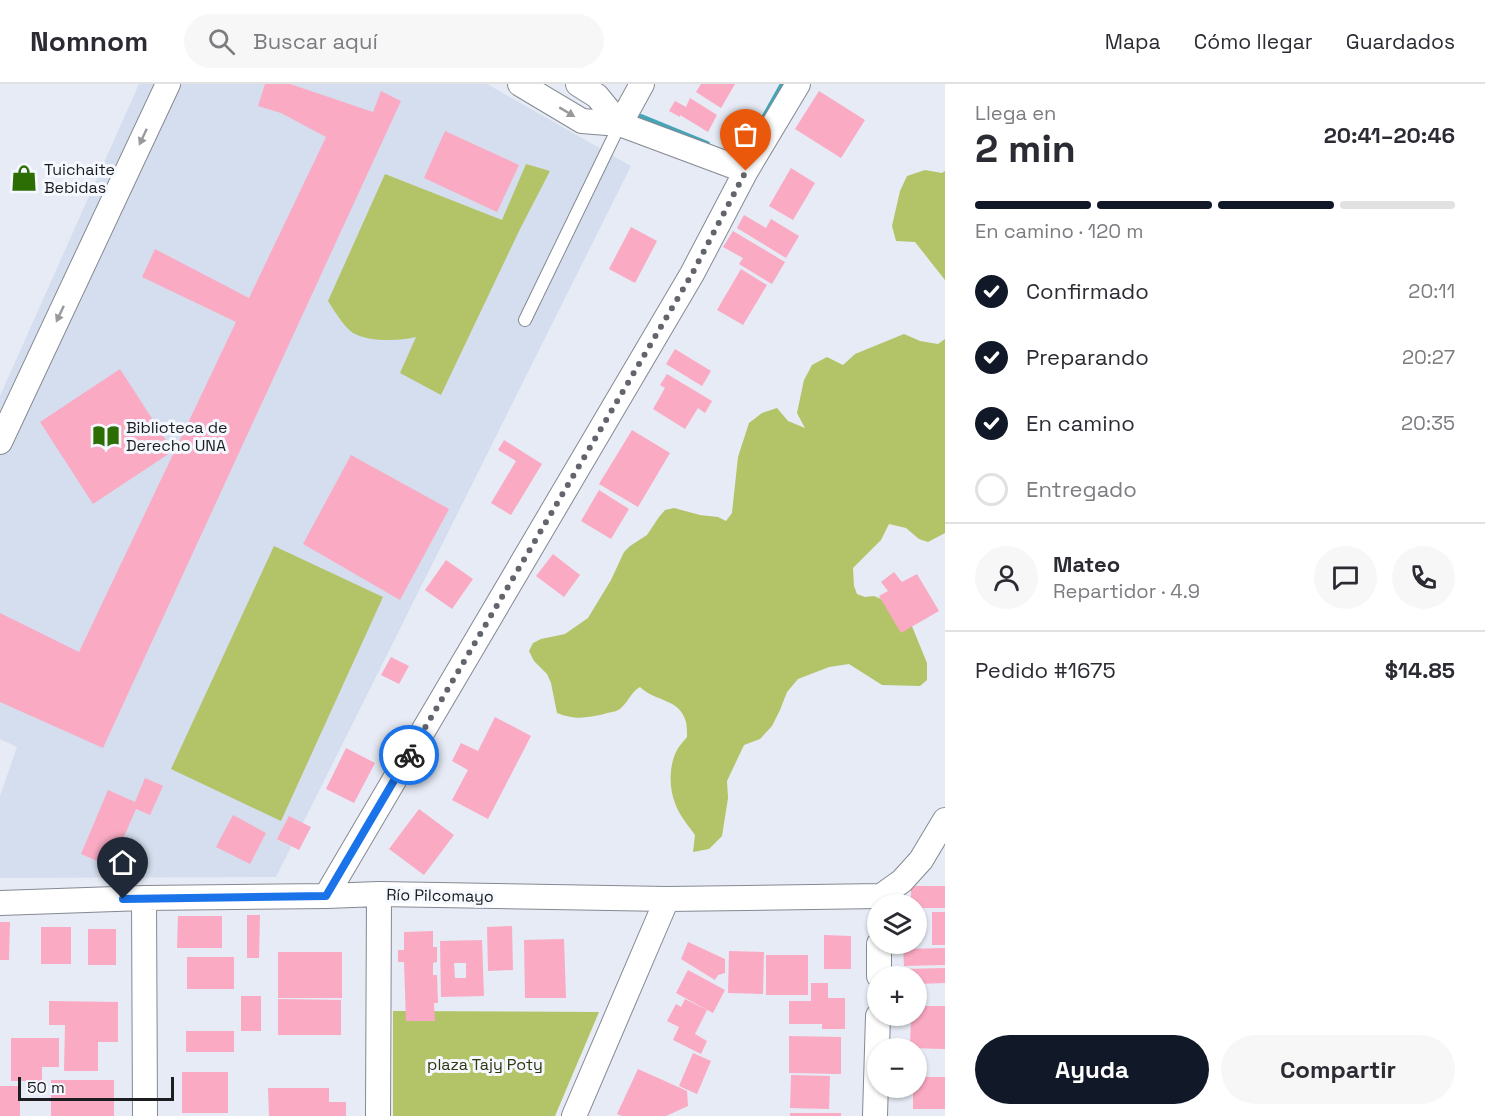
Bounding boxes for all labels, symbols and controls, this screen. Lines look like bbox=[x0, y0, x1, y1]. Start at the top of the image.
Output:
search box bbox=[184, 14, 604, 68]
text: Nomnom bbox=[30, 23, 148, 59]
icon: search bbox=[205, 25, 238, 58]
text: Buscar aquí bbox=[253, 27, 378, 55]
text: Mapa bbox=[1105, 28, 1161, 55]
text: Cómo llegar bbox=[1194, 28, 1313, 55]
text: Guardados bbox=[1346, 28, 1455, 55]
text: Llega en bbox=[975, 100, 1056, 126]
one-way arrow bbox=[559, 107, 575, 118]
pin bbox=[720, 109, 771, 171]
icon: bag bbox=[729, 118, 762, 151]
text: 20:41–20:46 bbox=[1324, 121, 1455, 149]
text: 2 min bbox=[975, 124, 1076, 173]
one-way arrow bbox=[138, 128, 147, 145]
place label: Tuichaite Bebidas bbox=[44, 159, 115, 198]
shop icon: Tuichaite Bebidas bbox=[9, 163, 39, 193]
text: En camino · 120 m bbox=[975, 218, 1143, 244]
icon: check bbox=[975, 275, 1008, 308]
text: Confirmado bbox=[1026, 277, 1149, 305]
text: 20:11 bbox=[1408, 278, 1455, 304]
one-way arrow bbox=[56, 305, 65, 322]
icon: check bbox=[975, 341, 1008, 374]
text: Preparando bbox=[1026, 343, 1149, 371]
text: 20:27 bbox=[1402, 344, 1455, 370]
icon: check bbox=[975, 407, 1008, 440]
text: En camino bbox=[1026, 409, 1135, 437]
text: 20:35 bbox=[1401, 410, 1455, 436]
place label: Biblioteca de Derecho UNA bbox=[126, 417, 227, 456]
library icon: Biblioteca de Derecho UNA bbox=[91, 421, 121, 451]
text: Entregado bbox=[1026, 475, 1137, 503]
button: person bbox=[975, 546, 1038, 609]
button: chat bbox=[1314, 546, 1377, 609]
button: phone bbox=[1392, 546, 1455, 609]
text: Mateo bbox=[1053, 550, 1120, 578]
text: Repartidor · 4.9 bbox=[1053, 578, 1200, 604]
text: Pedido #1675 bbox=[975, 656, 1116, 684]
text: $14.85 bbox=[1385, 656, 1455, 684]
courier bbox=[379, 725, 439, 785]
icon: bike bbox=[393, 739, 426, 772]
pin bbox=[97, 837, 148, 899]
icon: home bbox=[106, 846, 139, 879]
street label: Río Pilcomayo bbox=[386, 884, 494, 907]
map controls bbox=[867, 894, 927, 1098]
button: layers bbox=[867, 894, 927, 954]
button: + bbox=[867, 966, 927, 1026]
button: Ayuda bbox=[975, 1035, 1209, 1104]
button: Compartir bbox=[1221, 1035, 1455, 1104]
button: − bbox=[867, 1038, 927, 1098]
park label: plaza Tajy Poty bbox=[427, 1054, 543, 1075]
scale bar bbox=[18, 1074, 174, 1102]
text: 50 m bbox=[27, 1077, 65, 1098]

